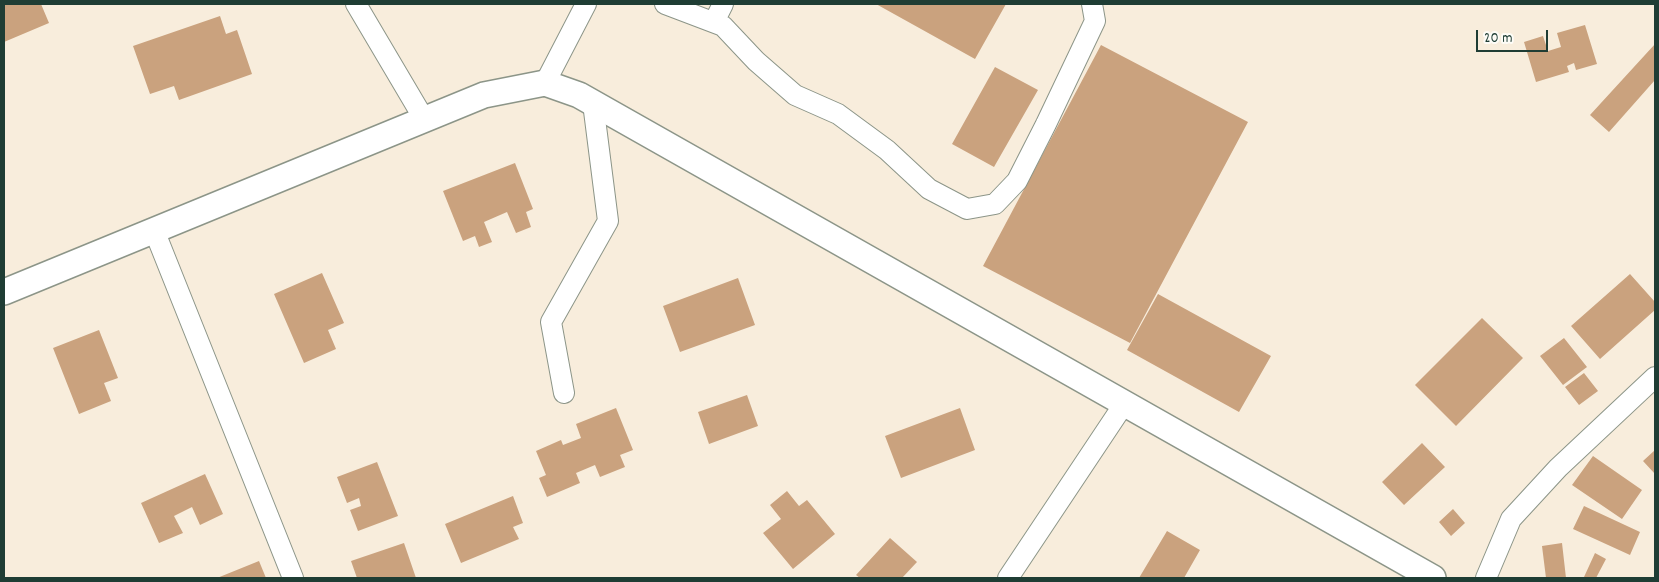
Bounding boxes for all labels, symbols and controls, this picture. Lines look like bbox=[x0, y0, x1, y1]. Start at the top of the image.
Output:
scale bar bbox=[1479, 20, 1552, 52]
text: 20 m bbox=[1484, 28, 1512, 50]

